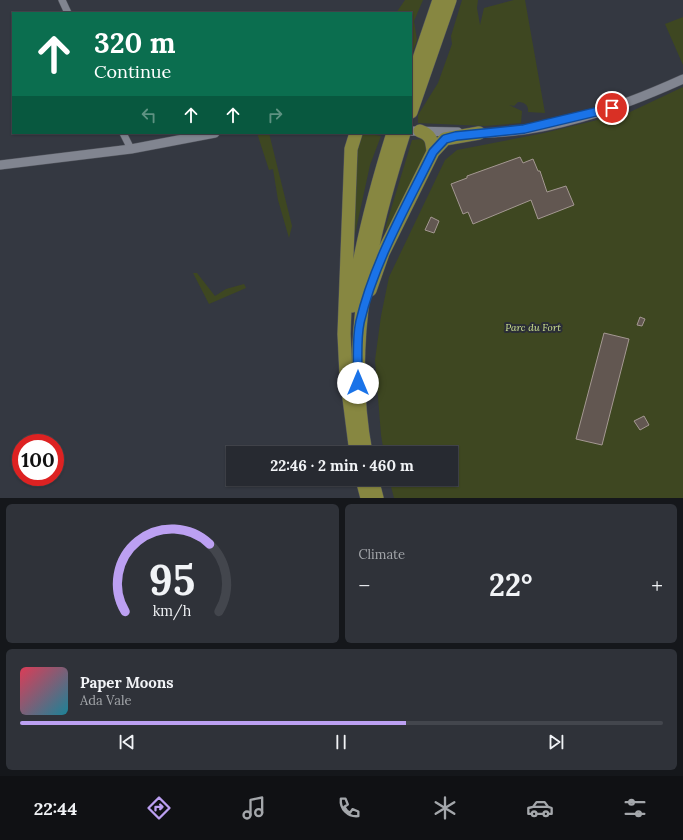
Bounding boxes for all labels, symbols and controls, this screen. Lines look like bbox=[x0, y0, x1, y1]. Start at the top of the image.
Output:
text: 320 m bbox=[94, 25, 176, 61]
icon: ahead bbox=[28, 28, 80, 80]
text: Continue bbox=[94, 60, 171, 83]
pin bbox=[595, 91, 629, 125]
icon: arrive bbox=[601, 97, 623, 119]
icon: left bbox=[138, 104, 160, 126]
icon: ahead bbox=[180, 104, 202, 126]
icon: ahead bbox=[222, 104, 244, 126]
icon: right bbox=[264, 104, 286, 126]
park label: Parc du Fort bbox=[505, 321, 561, 334]
position arrow bbox=[337, 362, 379, 404]
speed limit sign: 100 bbox=[12, 434, 64, 486]
text: 22:46 · 2 min · 460 m bbox=[270, 456, 414, 475]
text: Climate bbox=[359, 546, 405, 563]
text: 95 bbox=[149, 552, 195, 605]
text: 22° bbox=[489, 566, 532, 604]
text: − bbox=[359, 571, 370, 599]
text: + bbox=[651, 571, 663, 599]
text: km/h bbox=[153, 601, 192, 620]
text: Paper Moons bbox=[80, 673, 174, 692]
text: Ada Vale bbox=[80, 692, 132, 709]
icon: previous bbox=[116, 731, 138, 753]
icon: pause bbox=[330, 731, 352, 753]
icon: next bbox=[545, 731, 567, 753]
icon: directions bbox=[145, 794, 173, 822]
icon: music bbox=[240, 794, 268, 822]
icon: phone bbox=[335, 794, 363, 822]
icon: climate bbox=[431, 794, 459, 822]
icon: car bbox=[526, 794, 554, 822]
icon: filters bbox=[621, 794, 649, 822]
text: 22:44 bbox=[34, 797, 77, 820]

